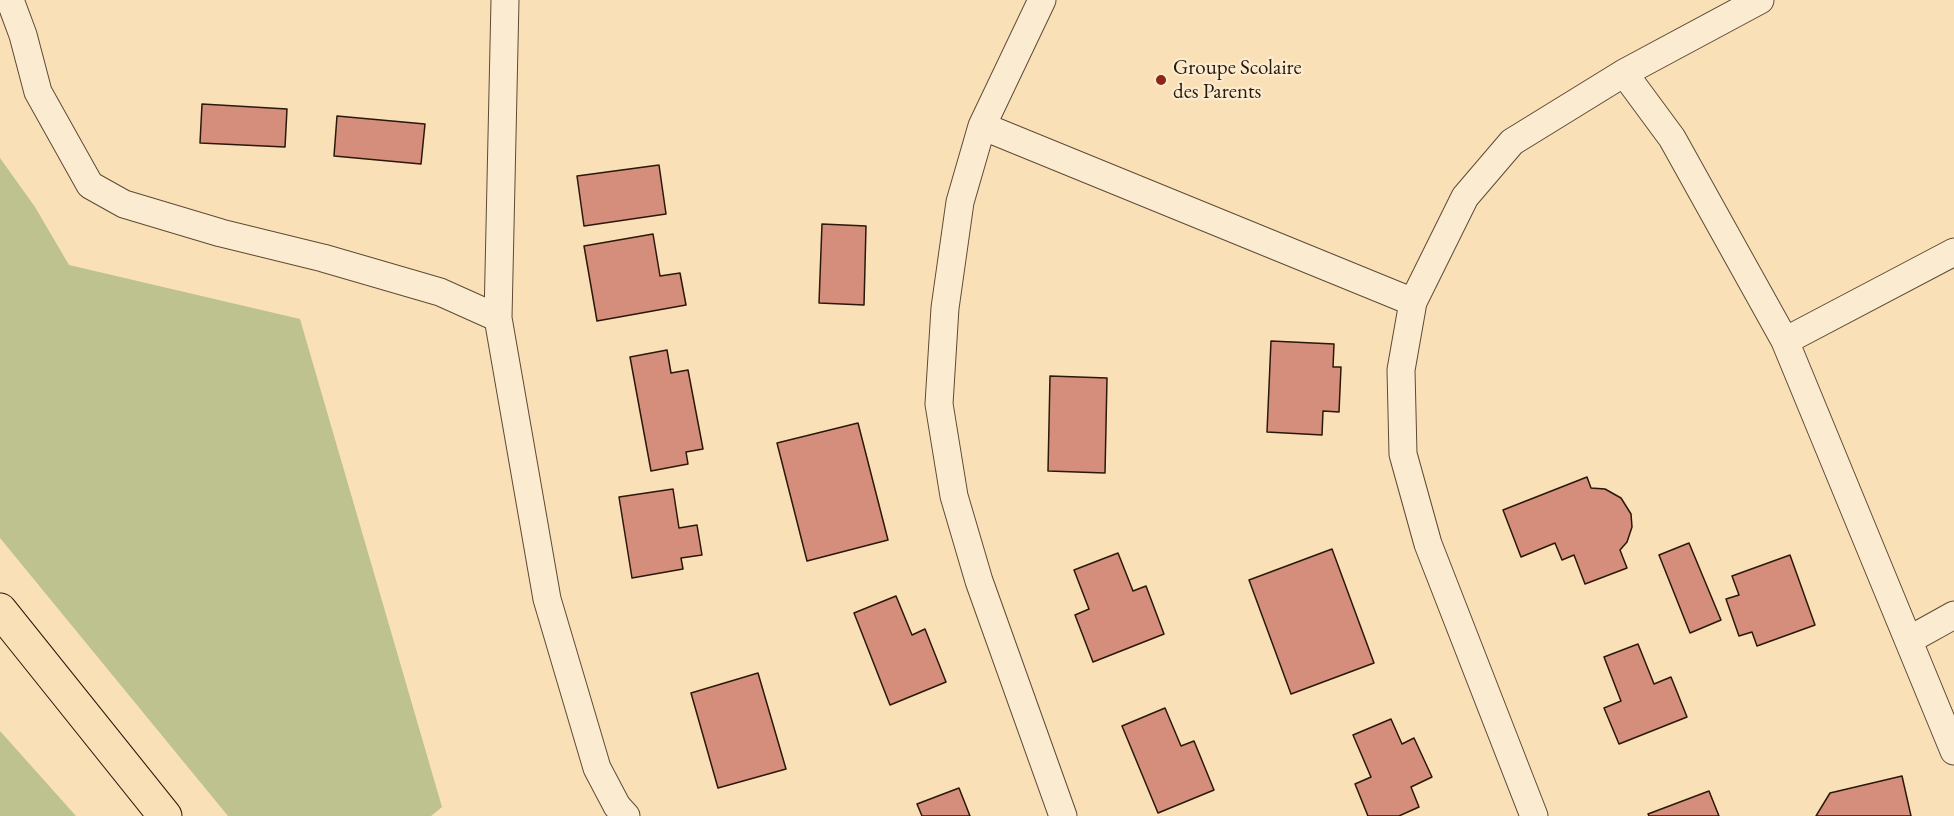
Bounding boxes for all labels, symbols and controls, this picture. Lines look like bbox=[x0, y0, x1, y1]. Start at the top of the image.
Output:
place label: Groupe Scolaire des Parents bbox=[1173, 55, 1302, 105]
marker: Groupe Scolaire des Parents bbox=[1154, 73, 1168, 87]

